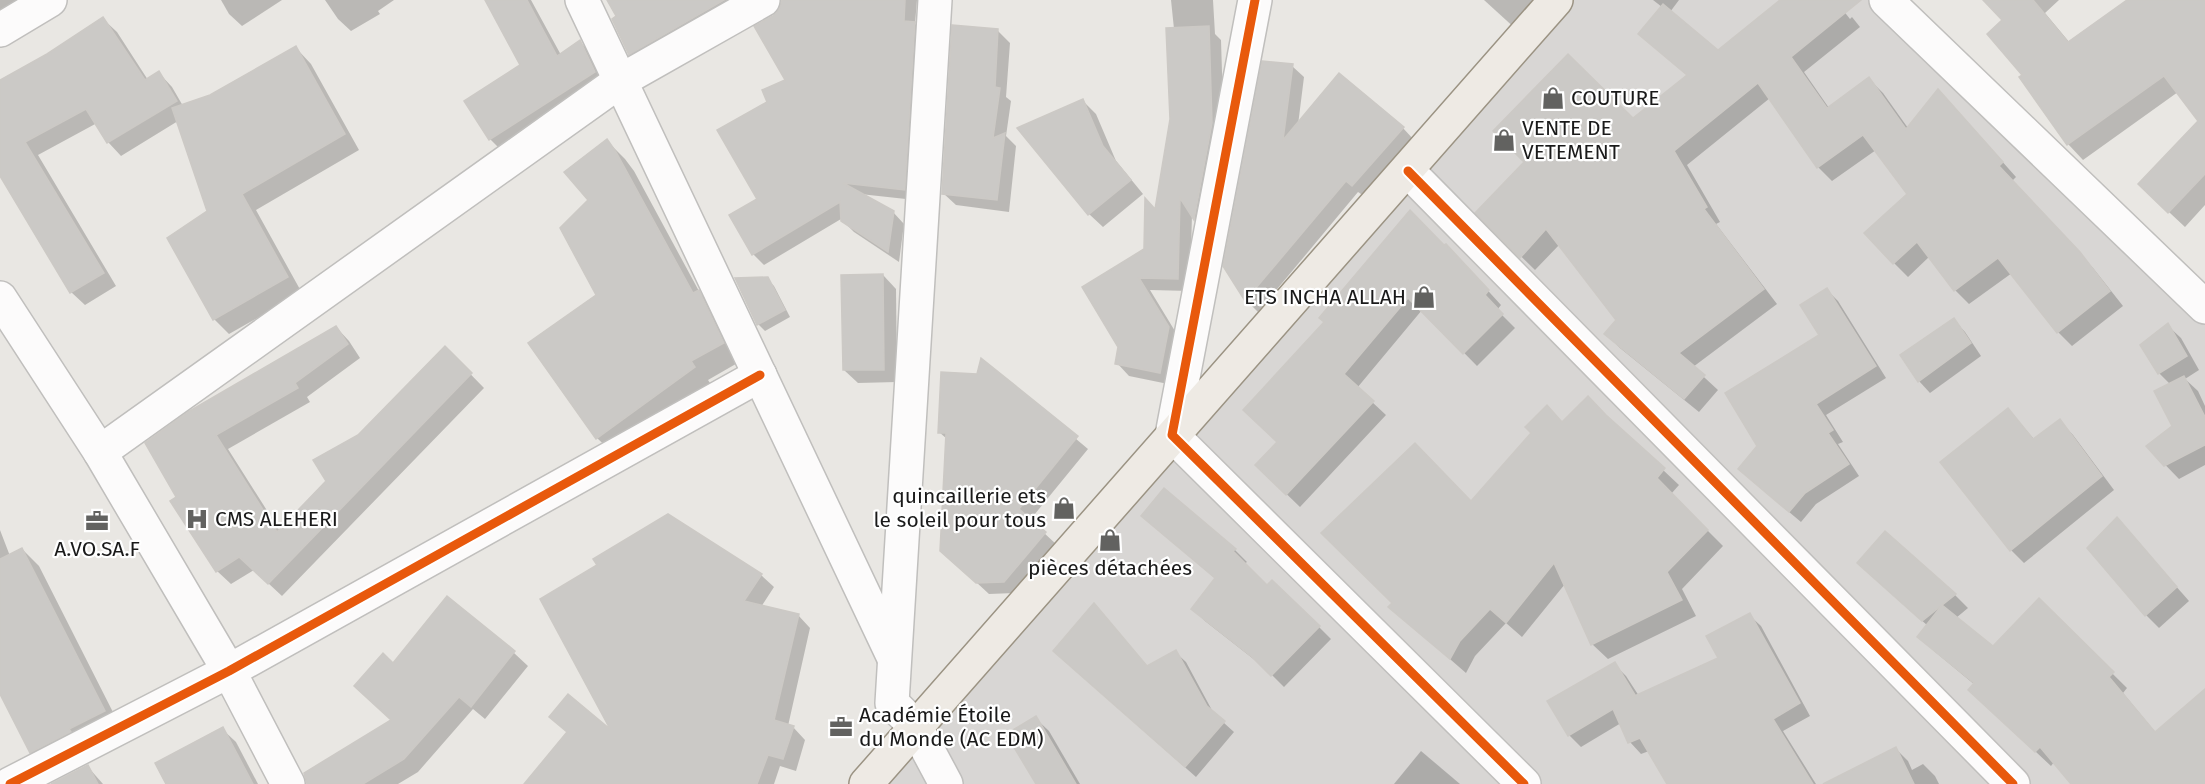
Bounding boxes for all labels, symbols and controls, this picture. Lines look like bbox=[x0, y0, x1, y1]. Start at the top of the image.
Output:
shop icon: COUTURE bbox=[1540, 85, 1566, 111]
place label: COUTURE bbox=[1571, 85, 1659, 111]
place label: VENTE DE VETEMENT bbox=[1522, 115, 1620, 165]
shop icon: VENTE DE VETEMENT bbox=[1491, 127, 1517, 153]
place label: ETS INCHA ALLAH bbox=[1244, 284, 1406, 310]
shop icon: ETS INCHA ALLAH bbox=[1411, 284, 1437, 310]
place label: quincaillerie ets le soleil pour tous bbox=[874, 483, 1046, 533]
shop icon: quincaillerie ets le soleil pour tous bbox=[1051, 495, 1077, 521]
hospital icon: CMS ALEHERI bbox=[184, 506, 210, 532]
place label: CMS ALEHERI bbox=[215, 506, 338, 532]
office icon: A.VO.SA.F bbox=[84, 508, 110, 534]
shop icon: pièces détachées bbox=[1097, 527, 1123, 553]
place label: A.VO.SA.F bbox=[54, 536, 140, 562]
place label: pièces détachées bbox=[1028, 555, 1192, 581]
place label: Académie Étoile du Monde (AC EDM) bbox=[859, 702, 1044, 752]
office icon: Académie Étoile du Monde (AC EDM) bbox=[828, 714, 854, 740]

